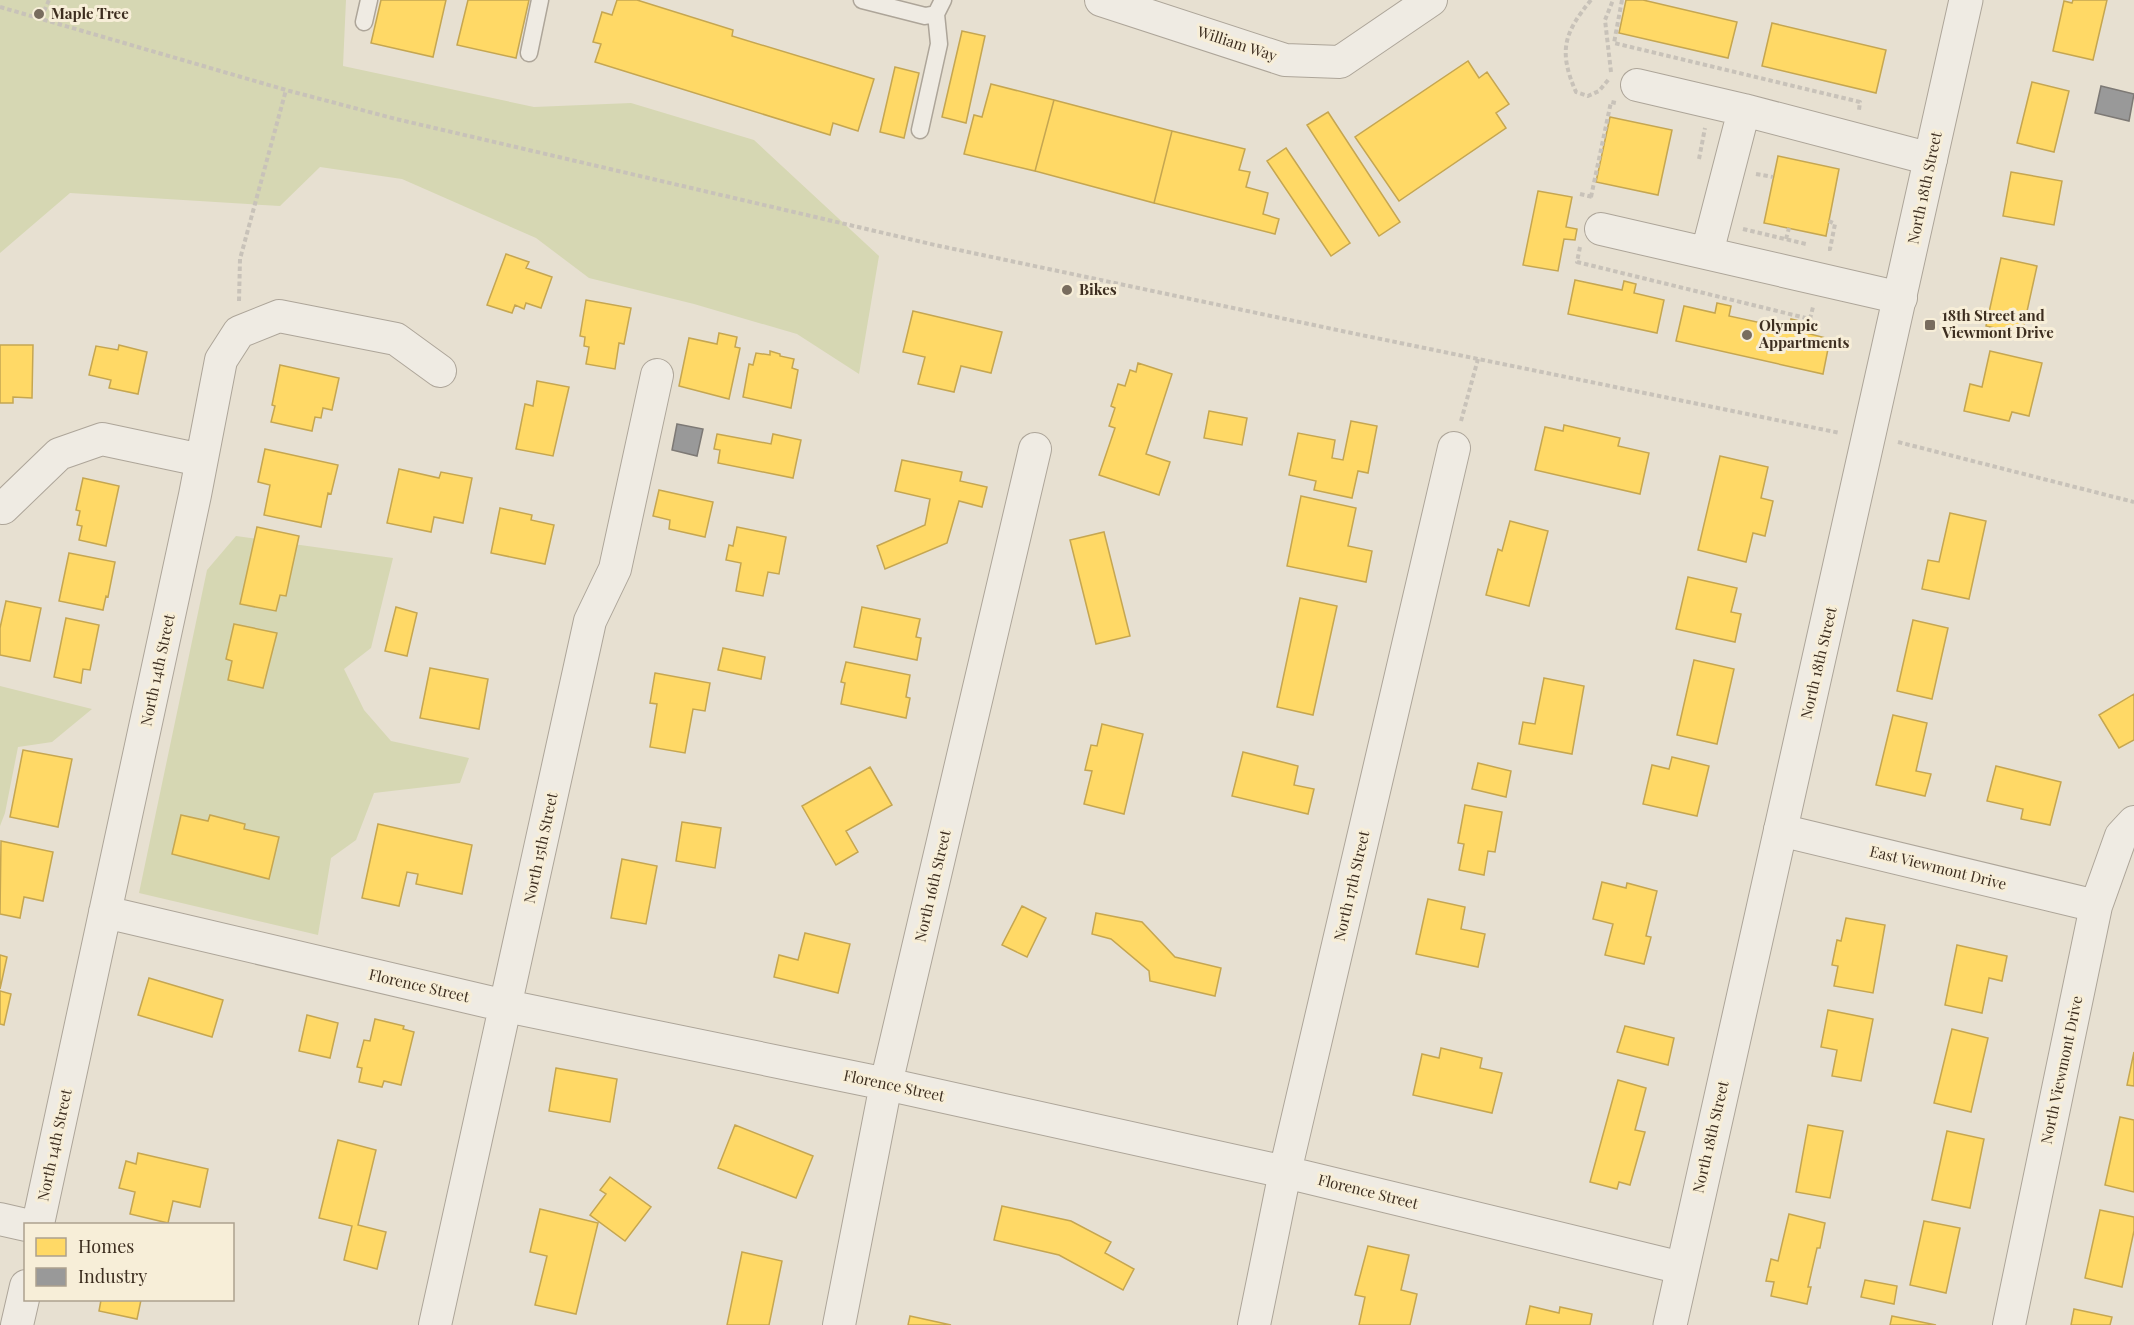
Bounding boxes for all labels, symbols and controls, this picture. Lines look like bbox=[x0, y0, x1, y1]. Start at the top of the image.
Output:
place label: Maple Tree bbox=[51, 3, 129, 23]
marker: Maple Tree bbox=[32, 7, 46, 21]
street label: William Way bbox=[1194, 20, 1280, 65]
street label: North 18th Street bbox=[1902, 129, 1946, 246]
place label: Bikes bbox=[1079, 279, 1117, 299]
marker: Bikes bbox=[1060, 283, 1074, 297]
place label: 18th Street and Viewmont Drive bbox=[1941, 305, 2054, 342]
place label: Olympic Appartments bbox=[1758, 315, 1850, 352]
marker: 18th Street and Viewmont Drive bbox=[1923, 318, 1937, 332]
marker: Olympic Appartments bbox=[1740, 328, 1754, 342]
street label: North 18th Street bbox=[1795, 604, 1841, 721]
street label: North 14th Street bbox=[135, 611, 179, 728]
street label: North 15th Street bbox=[519, 790, 562, 905]
street label: North 16th Street bbox=[909, 827, 955, 944]
street label: North 17th Street bbox=[1329, 828, 1374, 943]
street label: East Viewmont Drive bbox=[1868, 840, 2009, 894]
street label: Florence Street bbox=[367, 964, 472, 1006]
street label: North Viewmont Drive bbox=[2036, 994, 2087, 1146]
street label: Florence Street bbox=[842, 1065, 947, 1106]
street label: North 18th Street bbox=[1687, 1078, 1733, 1195]
street label: North 14th Street bbox=[32, 1086, 76, 1203]
street label: Florence Street bbox=[1316, 1169, 1421, 1213]
legend bbox=[24, 1223, 234, 1301]
text: Homes bbox=[78, 1234, 134, 1258]
text: Industry bbox=[78, 1264, 147, 1288]

